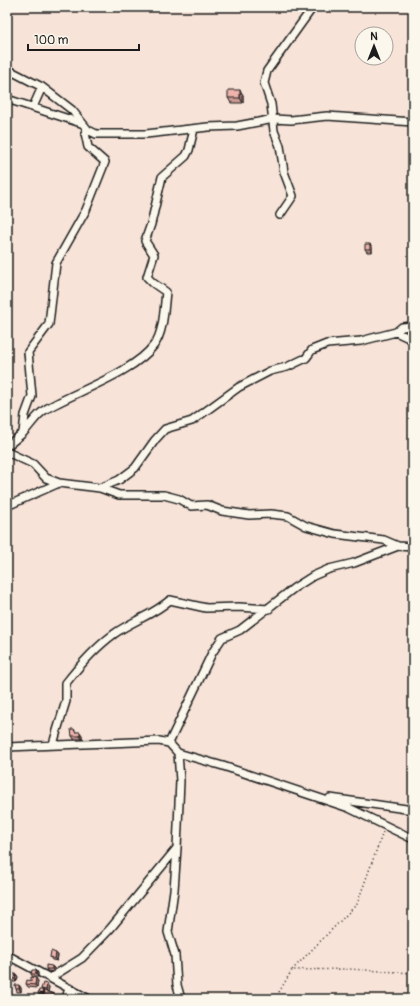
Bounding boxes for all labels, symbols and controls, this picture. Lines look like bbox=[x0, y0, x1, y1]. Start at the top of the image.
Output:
scale bar bbox=[28, 26, 139, 52]
north arrow bbox=[354, 26, 394, 66]
text: N bbox=[370, 30, 378, 43]
text: 100 m bbox=[34, 33, 69, 48]

